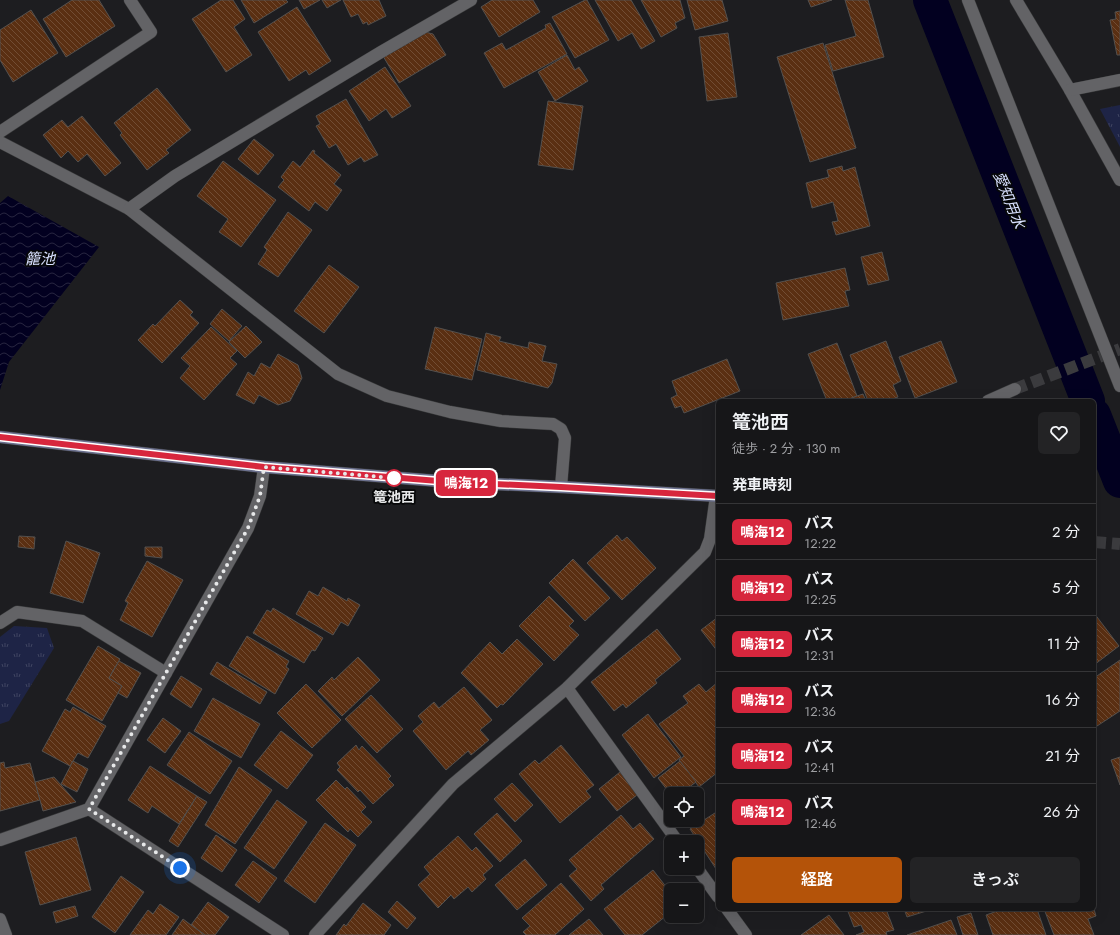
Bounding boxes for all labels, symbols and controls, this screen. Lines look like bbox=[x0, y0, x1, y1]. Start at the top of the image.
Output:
water label: 愛知用水 bbox=[988, 168, 1031, 234]
water label: 籠池 bbox=[25, 248, 57, 270]
text: 篭池西 bbox=[732, 409, 789, 436]
button: heart bbox=[1038, 412, 1080, 454]
text: 徒歩 · 2 分 · 130 m bbox=[732, 439, 841, 458]
marker: 篭池西 bbox=[385, 469, 403, 487]
line badge: 鳴海12 bbox=[438, 470, 494, 496]
text: 鳴海12 bbox=[444, 473, 488, 493]
text: 発車時刻 bbox=[732, 474, 792, 496]
place label: 篭池西 bbox=[373, 487, 415, 507]
text: バス bbox=[804, 512, 834, 534]
text: 2 分 bbox=[1052, 521, 1080, 543]
text: 鳴海12 bbox=[740, 522, 784, 542]
text: 12:22 bbox=[804, 534, 836, 553]
text: バス bbox=[804, 568, 834, 590]
text: 5 分 bbox=[1052, 577, 1080, 599]
text: 鳴海12 bbox=[740, 578, 784, 598]
text: 12:25 bbox=[804, 590, 836, 609]
text: バス bbox=[804, 624, 834, 646]
text: 11 分 bbox=[1047, 633, 1080, 655]
text: 鳴海12 bbox=[740, 634, 784, 654]
text: 12:31 bbox=[804, 646, 834, 665]
text: バス bbox=[804, 680, 834, 702]
text: 16 分 bbox=[1045, 689, 1080, 711]
text: 鳴海12 bbox=[740, 690, 784, 710]
text: 12:36 bbox=[804, 702, 836, 721]
text: バス bbox=[804, 736, 834, 758]
text: 21 分 bbox=[1045, 745, 1080, 767]
text: 鳴海12 bbox=[740, 746, 784, 766]
text: 12:41 bbox=[804, 758, 835, 777]
map controls bbox=[664, 787, 704, 923]
button: locate bbox=[664, 787, 704, 827]
text: バス bbox=[804, 792, 834, 814]
text: 26 分 bbox=[1043, 801, 1080, 823]
text: 鳴海12 bbox=[740, 802, 784, 822]
text: 12:46 bbox=[804, 814, 837, 833]
button: + bbox=[664, 835, 704, 875]
button: 経路 bbox=[732, 857, 902, 903]
button: きっぷ bbox=[910, 857, 1080, 903]
your location bbox=[170, 858, 190, 878]
button: − bbox=[664, 883, 704, 923]

